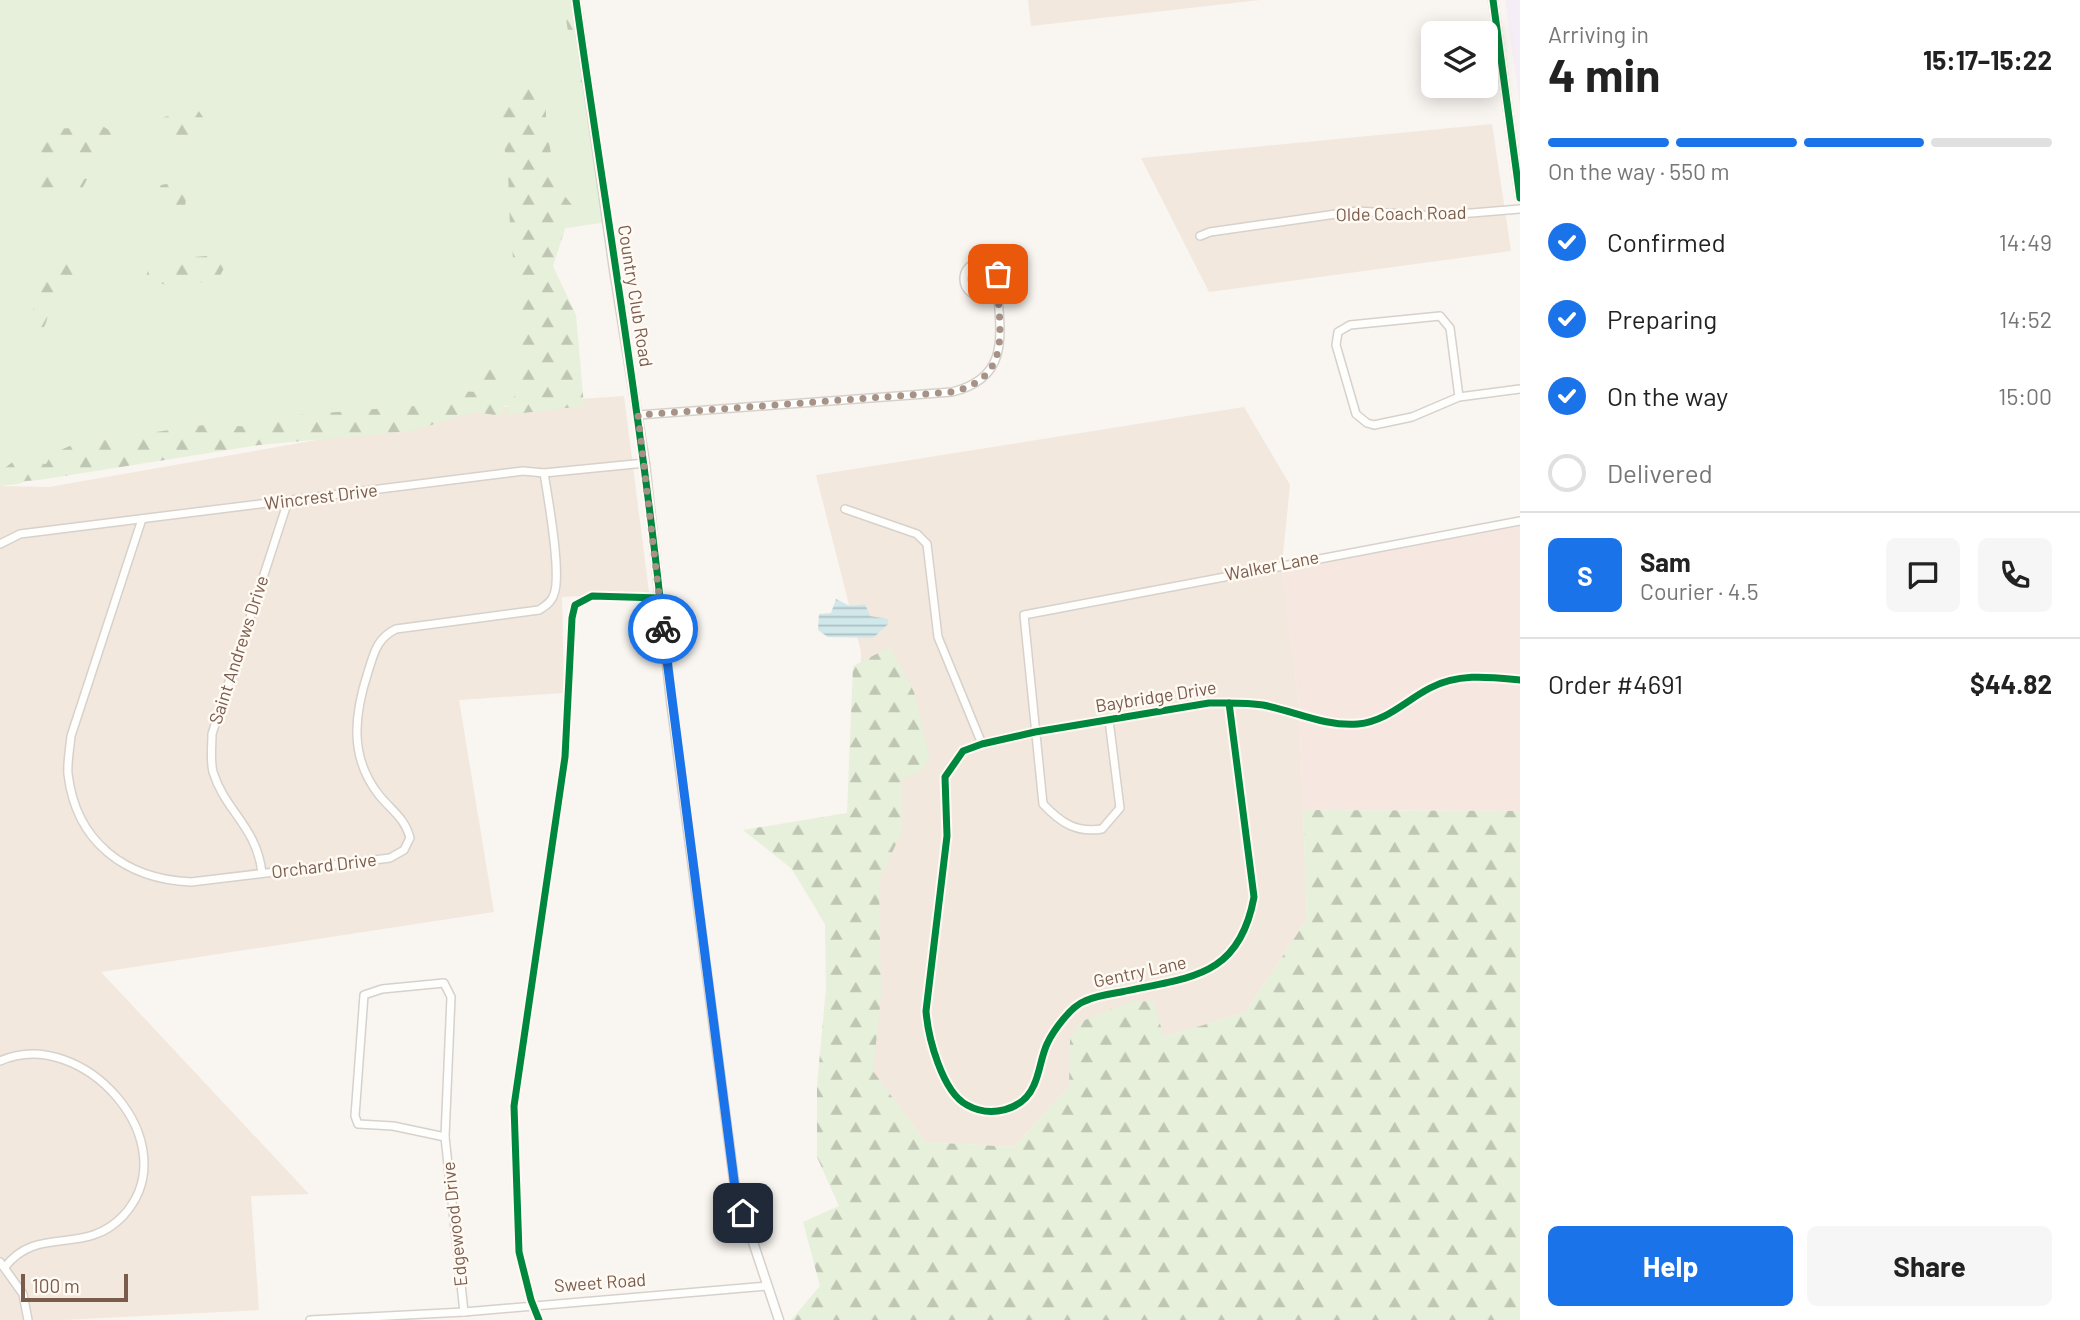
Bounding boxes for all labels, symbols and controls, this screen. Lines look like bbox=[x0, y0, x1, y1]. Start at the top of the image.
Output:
text: Arriving in bbox=[1548, 20, 1649, 48]
map controls bbox=[1421, 21, 1498, 98]
button: layers bbox=[1421, 21, 1498, 98]
text: 15:17–15:22 bbox=[1923, 44, 2052, 75]
text: 4 min bbox=[1548, 46, 1660, 101]
text: On the way · 550 m bbox=[1548, 157, 1730, 185]
street label: Olde Coach Road bbox=[1335, 201, 1467, 225]
street label: Country Club Road bbox=[614, 223, 658, 368]
icon: check bbox=[1548, 223, 1586, 261]
text: Confirmed bbox=[1607, 226, 1726, 257]
text: 14:49 bbox=[1999, 228, 2052, 256]
pin bbox=[968, 244, 1028, 304]
icon: bag bbox=[979, 255, 1017, 293]
icon: check bbox=[1548, 300, 1586, 338]
text: Preparing bbox=[1607, 303, 1717, 334]
text: 14:52 bbox=[1999, 305, 2052, 333]
icon: check bbox=[1548, 377, 1586, 415]
text: On the way bbox=[1607, 380, 1728, 411]
text: 15:00 bbox=[1998, 382, 2052, 410]
text: Delivered bbox=[1607, 457, 1713, 488]
street label: Wincrest Drive bbox=[263, 478, 379, 514]
button: chat bbox=[1886, 538, 1960, 612]
button: phone bbox=[1978, 538, 2052, 612]
street label: Walker Lane bbox=[1223, 545, 1321, 585]
text: Sam bbox=[1640, 546, 1691, 577]
text: S bbox=[1577, 560, 1593, 591]
street label: Saint Andrews Drive bbox=[204, 573, 272, 727]
text: Courier · 4.5 bbox=[1640, 577, 1759, 605]
courier bbox=[628, 594, 698, 664]
icon: bike bbox=[644, 610, 682, 648]
text: Order #4691 bbox=[1548, 668, 1683, 699]
text: $44.82 bbox=[1970, 668, 2052, 699]
street label: Baybridge Drive bbox=[1094, 676, 1218, 716]
street label: Orchard Drive bbox=[270, 848, 378, 882]
street label: Gentry Lane bbox=[1091, 950, 1188, 992]
street label: Edgewood Drive bbox=[437, 1161, 472, 1288]
pin bbox=[713, 1183, 773, 1243]
icon: home bbox=[724, 1194, 762, 1232]
button: Help bbox=[1548, 1226, 1793, 1306]
button: Share bbox=[1807, 1226, 2052, 1306]
street label: Sweet Road bbox=[553, 1268, 647, 1296]
scale bar bbox=[21, 1271, 128, 1303]
text: 100 m bbox=[32, 1274, 80, 1297]

